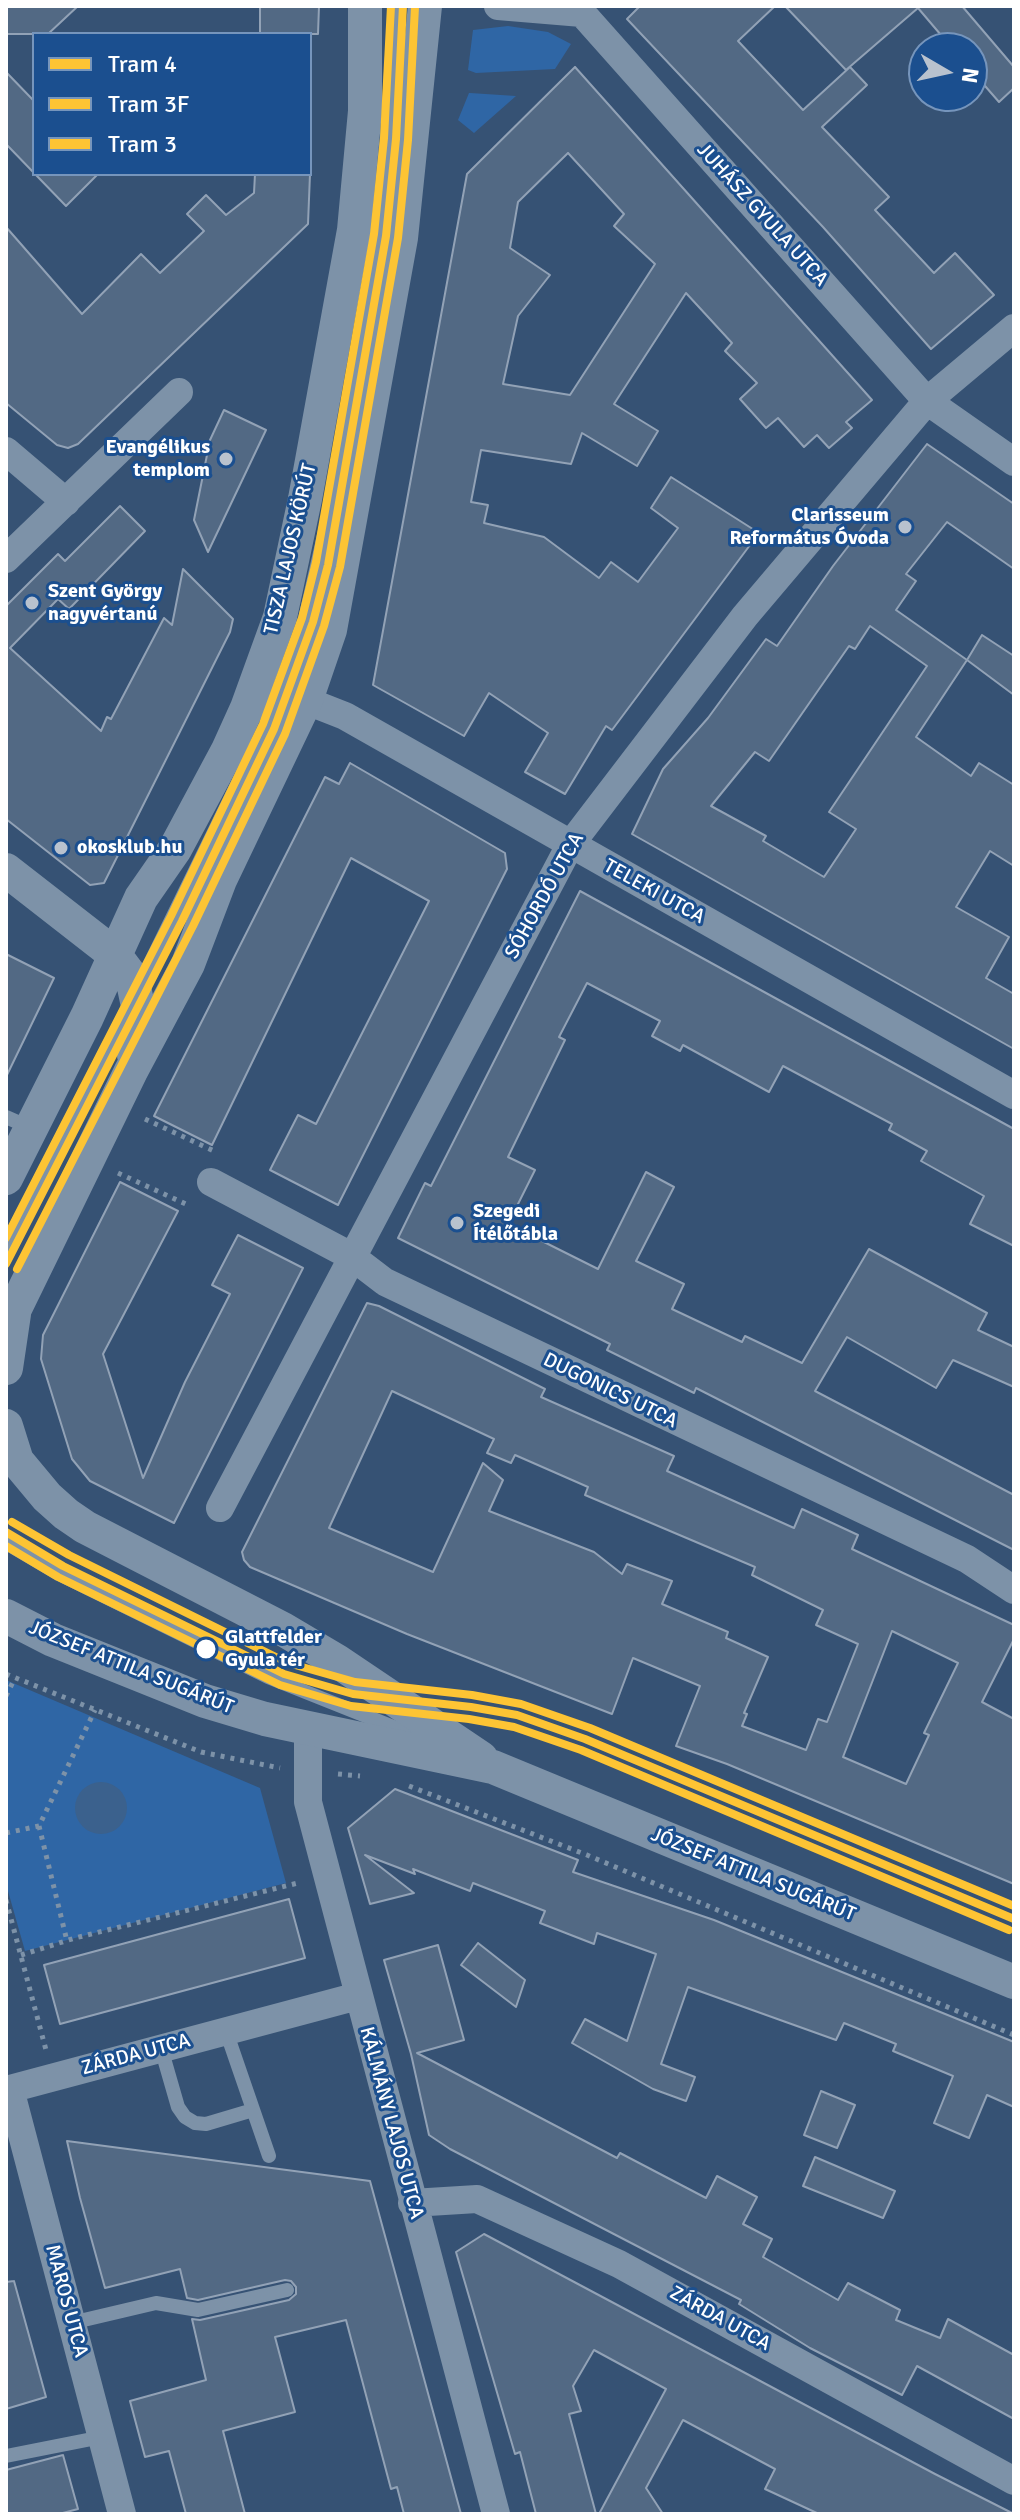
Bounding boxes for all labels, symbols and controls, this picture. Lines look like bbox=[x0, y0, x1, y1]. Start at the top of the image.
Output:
legend bbox=[32, 32, 312, 176]
north arrow bbox=[908, 32, 988, 112]
text: Tram 4 bbox=[108, 49, 177, 79]
text: N bbox=[956, 66, 985, 85]
text: Tram 3F bbox=[108, 89, 189, 119]
text: Tram 3 bbox=[108, 129, 177, 159]
street label: JUHÁSZ GYULA UTCA bbox=[691, 138, 833, 292]
place label: Evangélikus templom bbox=[106, 436, 210, 483]
marker: Evangélikus templom bbox=[217, 450, 235, 468]
street label: TISZA LAJOS KÖRÚT bbox=[260, 461, 322, 637]
place label: Clarisseum Református Óvoda bbox=[729, 504, 889, 551]
marker: Clarisseum Református Óvoda bbox=[896, 518, 914, 536]
place label: Szent György nagyvértanú bbox=[48, 580, 162, 627]
marker: Szent György nagyvértanú bbox=[23, 594, 41, 612]
street label: SÓHORDÓ UTCA bbox=[500, 829, 590, 963]
place label: okosklub.hu bbox=[77, 836, 182, 860]
marker: okosklub.hu bbox=[52, 839, 70, 857]
street label: TELEKI UTCA bbox=[599, 854, 709, 930]
place label: Szegedi Ítélőtábla bbox=[473, 1200, 558, 1247]
marker: Szegedi Ítélőtábla bbox=[448, 1214, 466, 1232]
street label: DUGONICS UTCA bbox=[539, 1348, 681, 1434]
street label: JÓZSEF ATTILA SUGÁRÚT bbox=[25, 1616, 237, 1720]
place label: Glattfelder Gyula tér bbox=[225, 1626, 322, 1673]
marker: Glattfelder Gyula tér bbox=[194, 1637, 218, 1661]
street label: JÓZSEF ATTILA SUGÁRÚT bbox=[647, 1823, 859, 1927]
street label: KÁLMÁNY LAJOS UTCA bbox=[354, 2024, 428, 2222]
street label: ZÁRDA UTCA bbox=[79, 2029, 193, 2081]
street label: MAROS UTCA bbox=[39, 2242, 93, 2360]
street label: ZÁRDA UTCA bbox=[665, 2281, 775, 2357]

